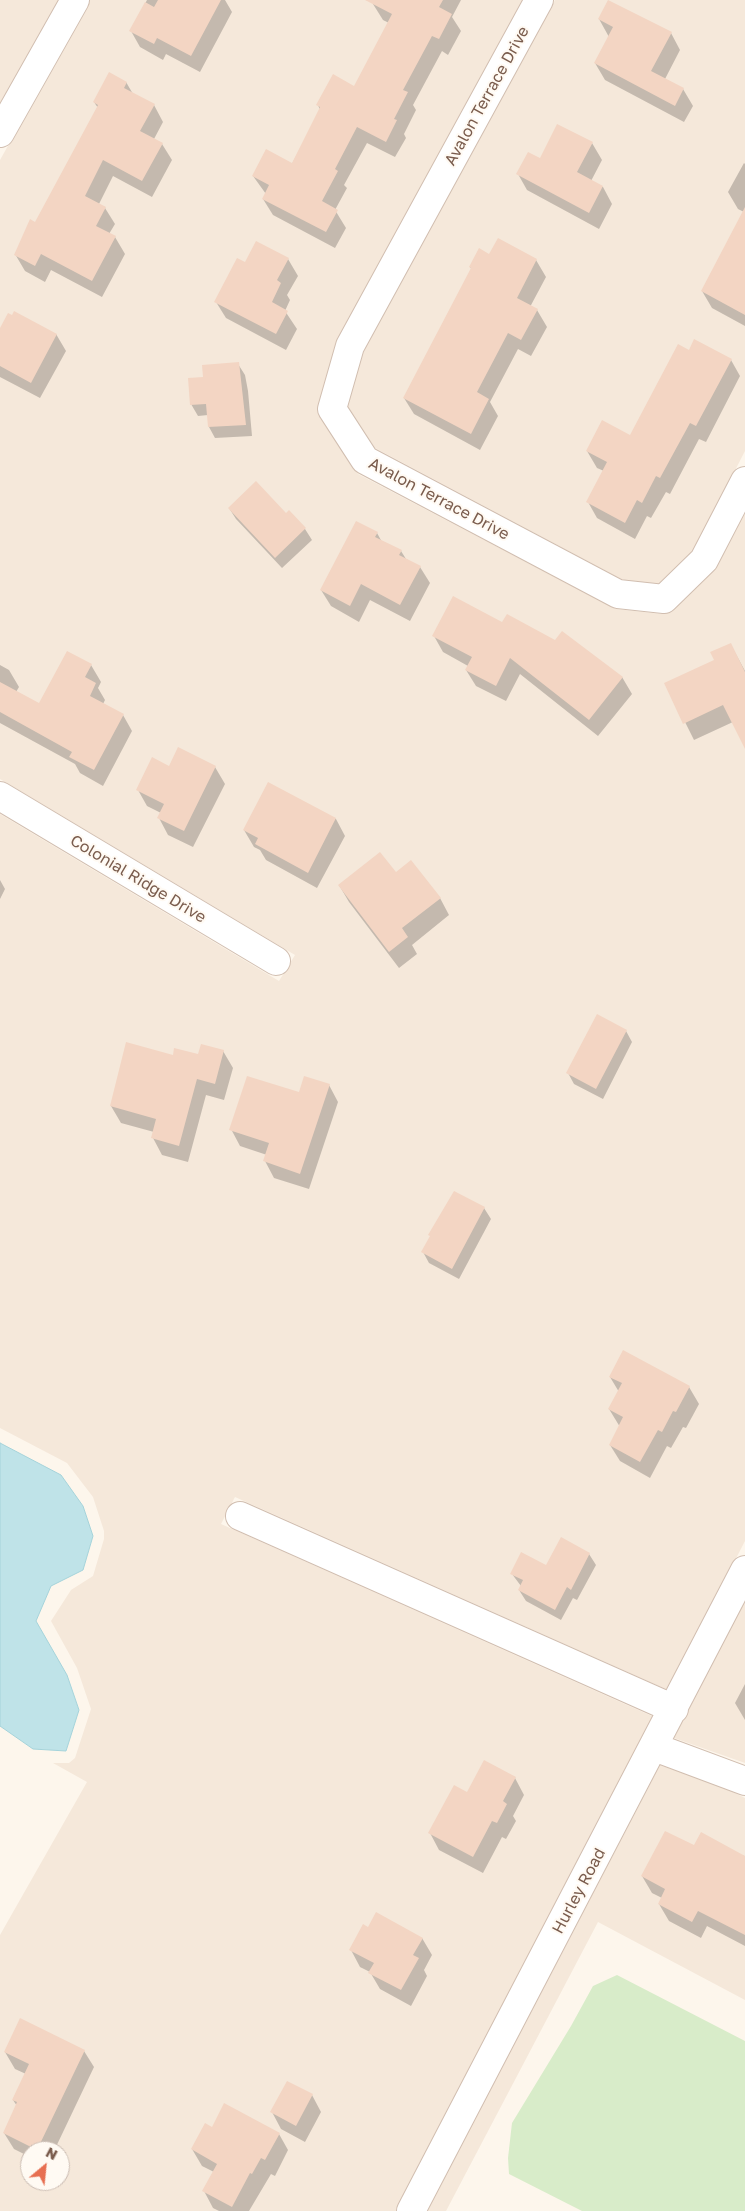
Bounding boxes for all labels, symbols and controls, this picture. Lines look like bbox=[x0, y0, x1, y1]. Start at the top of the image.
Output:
street label: Avalon Terrace Drive bbox=[441, 23, 533, 169]
street label: Avalon Terrace Drive bbox=[365, 454, 513, 544]
street label: Colonial Ridge Drive bbox=[67, 831, 209, 927]
street label: Hurley Road bbox=[548, 1845, 610, 1937]
north arrow bbox=[20, 2141, 70, 2191]
text: N bbox=[43, 2143, 60, 2163]

